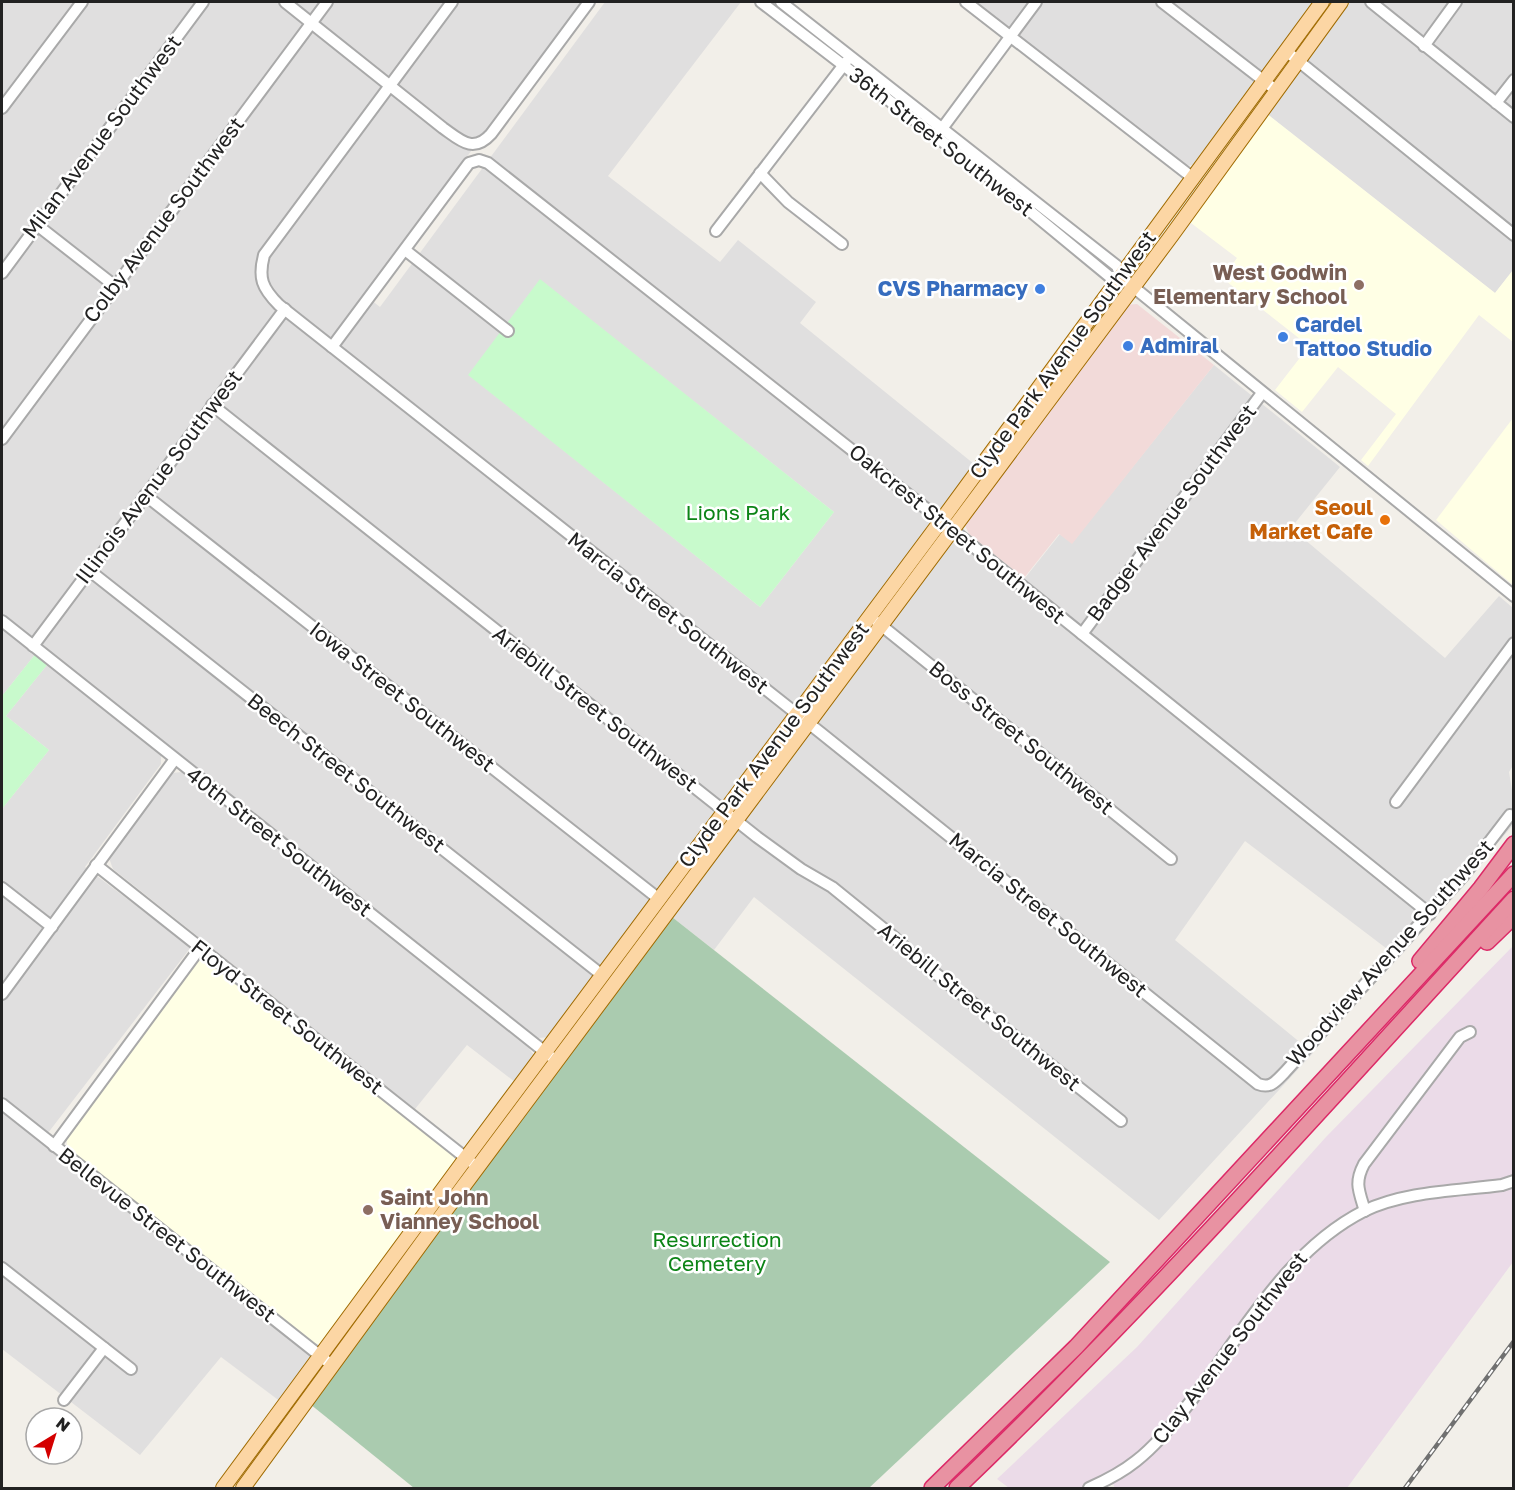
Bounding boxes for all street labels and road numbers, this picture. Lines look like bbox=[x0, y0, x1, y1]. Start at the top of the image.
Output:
street label: Milan Avenue Southwest bbox=[16, 29, 186, 243]
street label: 36th Street Southwest bbox=[844, 61, 1039, 221]
street label: Colby Avenue Southwest bbox=[77, 111, 249, 327]
street label: Clyde Park Avenue Southwest bbox=[963, 225, 1161, 484]
street label: Illinois Avenue Southwest bbox=[69, 364, 247, 588]
street label: Badger Avenue Southwest bbox=[1081, 399, 1261, 626]
street label: Oakcrest Street Southwest bbox=[844, 438, 1071, 629]
street label: Marcia Street Southwest bbox=[563, 526, 774, 699]
street label: Iowa Street Southwest bbox=[305, 616, 501, 777]
street label: Clyde Park Avenue Southwest bbox=[672, 616, 874, 872]
street label: Ariebill Street Southwest bbox=[488, 620, 703, 796]
street label: Boss Street Southwest bbox=[924, 655, 1119, 820]
street label: Beech Street Southwest bbox=[243, 687, 451, 858]
street label: 40th Street Southwest bbox=[182, 761, 378, 922]
street label: Marcia Street Southwest bbox=[944, 826, 1153, 1002]
street label: Woodview Avenue Southwest bbox=[1280, 833, 1498, 1071]
street label: Ariebill Street Southwest bbox=[873, 916, 1086, 1096]
street label: Floyd Street Southwest bbox=[186, 933, 389, 1099]
street label: Bellevue Street Southwest bbox=[54, 1141, 282, 1327]
street label: Clay Avenue Southwest bbox=[1146, 1246, 1312, 1449]

